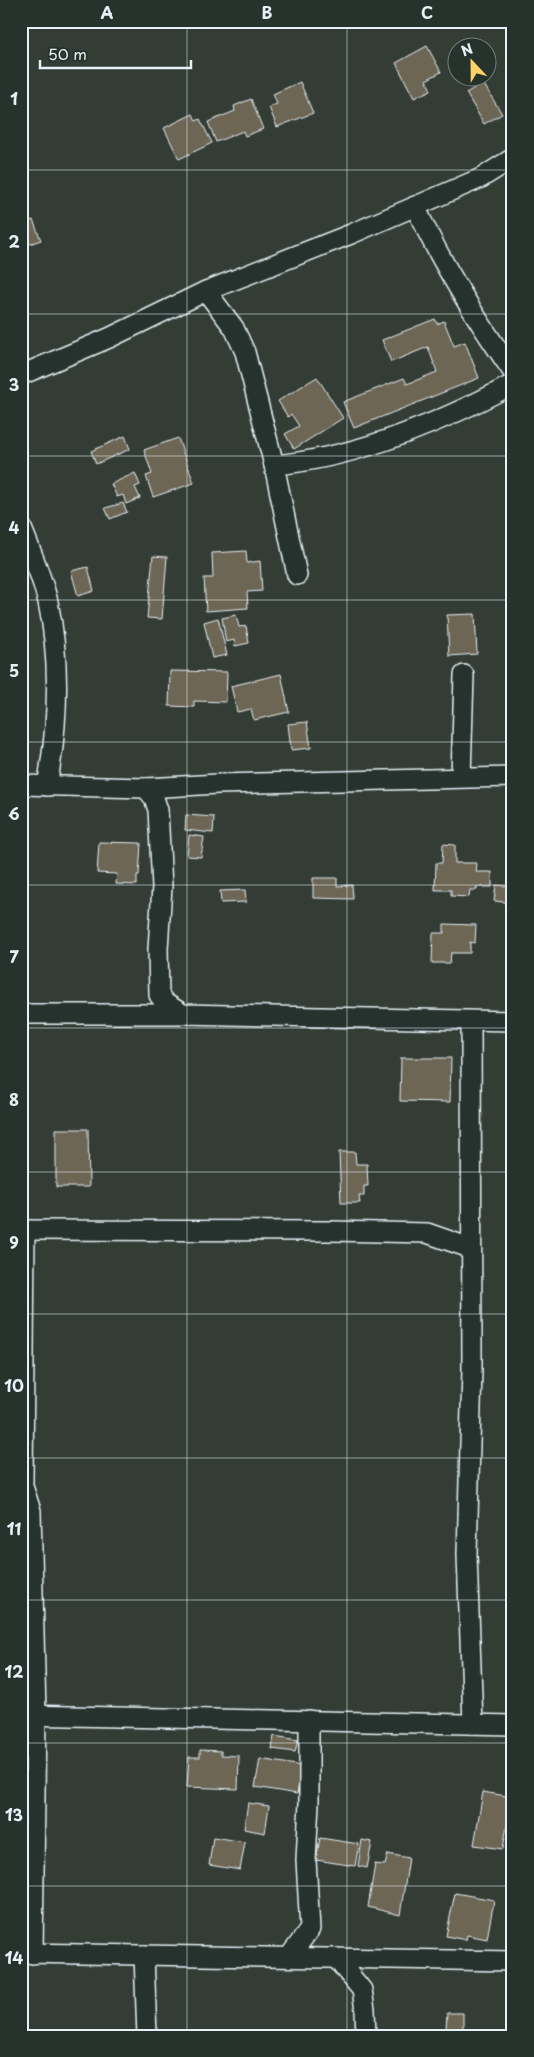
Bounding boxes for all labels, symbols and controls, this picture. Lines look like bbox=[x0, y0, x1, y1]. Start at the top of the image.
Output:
text: A bbox=[101, 0, 114, 24]
text: B bbox=[262, 0, 273, 24]
text: C bbox=[421, 0, 433, 24]
scale bar bbox=[40, 38, 191, 70]
north arrow bbox=[446, 38, 496, 88]
text: N bbox=[458, 38, 476, 61]
text: 50 m bbox=[48, 42, 87, 65]
text: 1 bbox=[10, 86, 18, 110]
text: 2 bbox=[8, 229, 20, 253]
text: 3 bbox=[9, 372, 19, 396]
text: 4 bbox=[9, 515, 20, 539]
text: 5 bbox=[9, 658, 19, 682]
text: 6 bbox=[8, 801, 20, 825]
text: 7 bbox=[9, 944, 19, 968]
text: 8 bbox=[9, 1087, 19, 1111]
text: 9 bbox=[9, 1230, 19, 1254]
text: 10 bbox=[4, 1373, 24, 1397]
text: 11 bbox=[7, 1516, 21, 1540]
text: 12 bbox=[5, 1659, 23, 1683]
text: 13 bbox=[5, 1802, 23, 1826]
text: 14 bbox=[5, 1945, 23, 1969]

